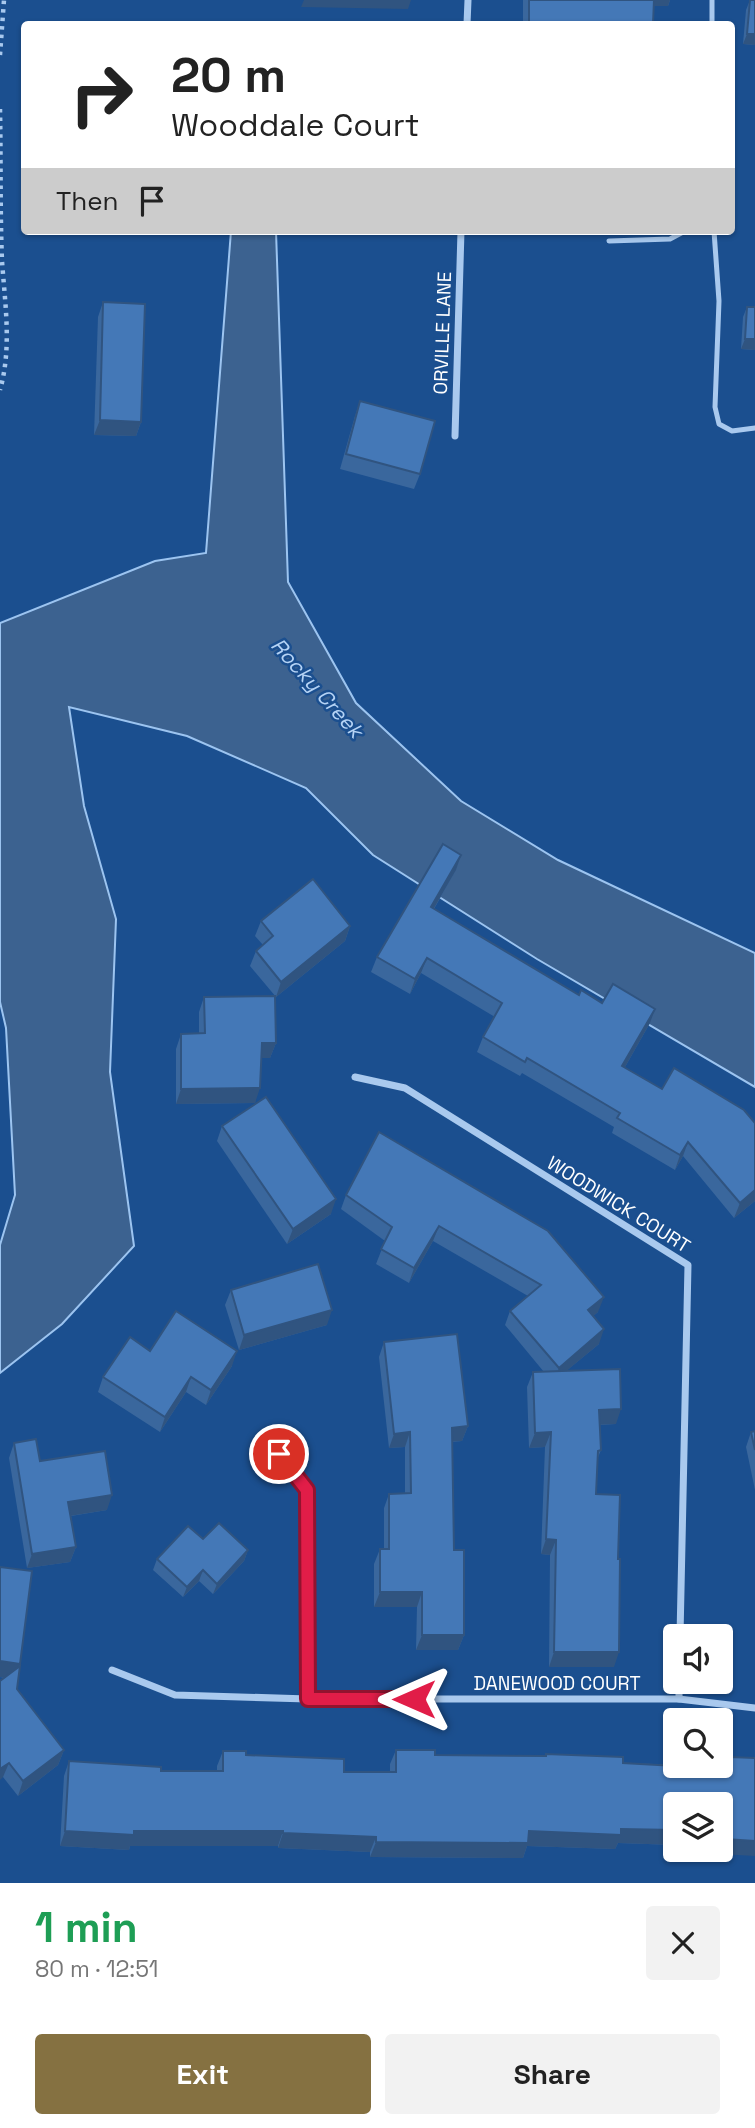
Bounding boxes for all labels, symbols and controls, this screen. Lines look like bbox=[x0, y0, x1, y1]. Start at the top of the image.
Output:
text: 20 m bbox=[171, 44, 286, 106]
icon: right bbox=[56, 49, 147, 140]
text: Wooddale Court bbox=[171, 105, 419, 145]
icon: arrive bbox=[133, 182, 171, 220]
text: Then bbox=[56, 184, 119, 218]
street label: ORVILLE LANE bbox=[428, 271, 457, 395]
water label: Rocky Creek bbox=[265, 632, 371, 745]
street label: WOODWICK COURT bbox=[542, 1150, 695, 1259]
pin bbox=[249, 1424, 309, 1484]
icon: arrive bbox=[260, 1435, 298, 1473]
map controls bbox=[663, 1624, 733, 1862]
button: sound bbox=[663, 1624, 733, 1694]
position arrow bbox=[377, 1662, 451, 1736]
street label: DANEWOOD COURT bbox=[473, 1671, 641, 1696]
button: search bbox=[663, 1708, 733, 1778]
button: layers bbox=[663, 1792, 733, 1862]
text: 1 min bbox=[35, 1901, 138, 1954]
button: close bbox=[646, 1906, 720, 1980]
text: 80 m · 12:51 bbox=[35, 1954, 158, 1984]
button: Exit bbox=[35, 2034, 371, 2114]
button: Share bbox=[385, 2034, 720, 2114]

